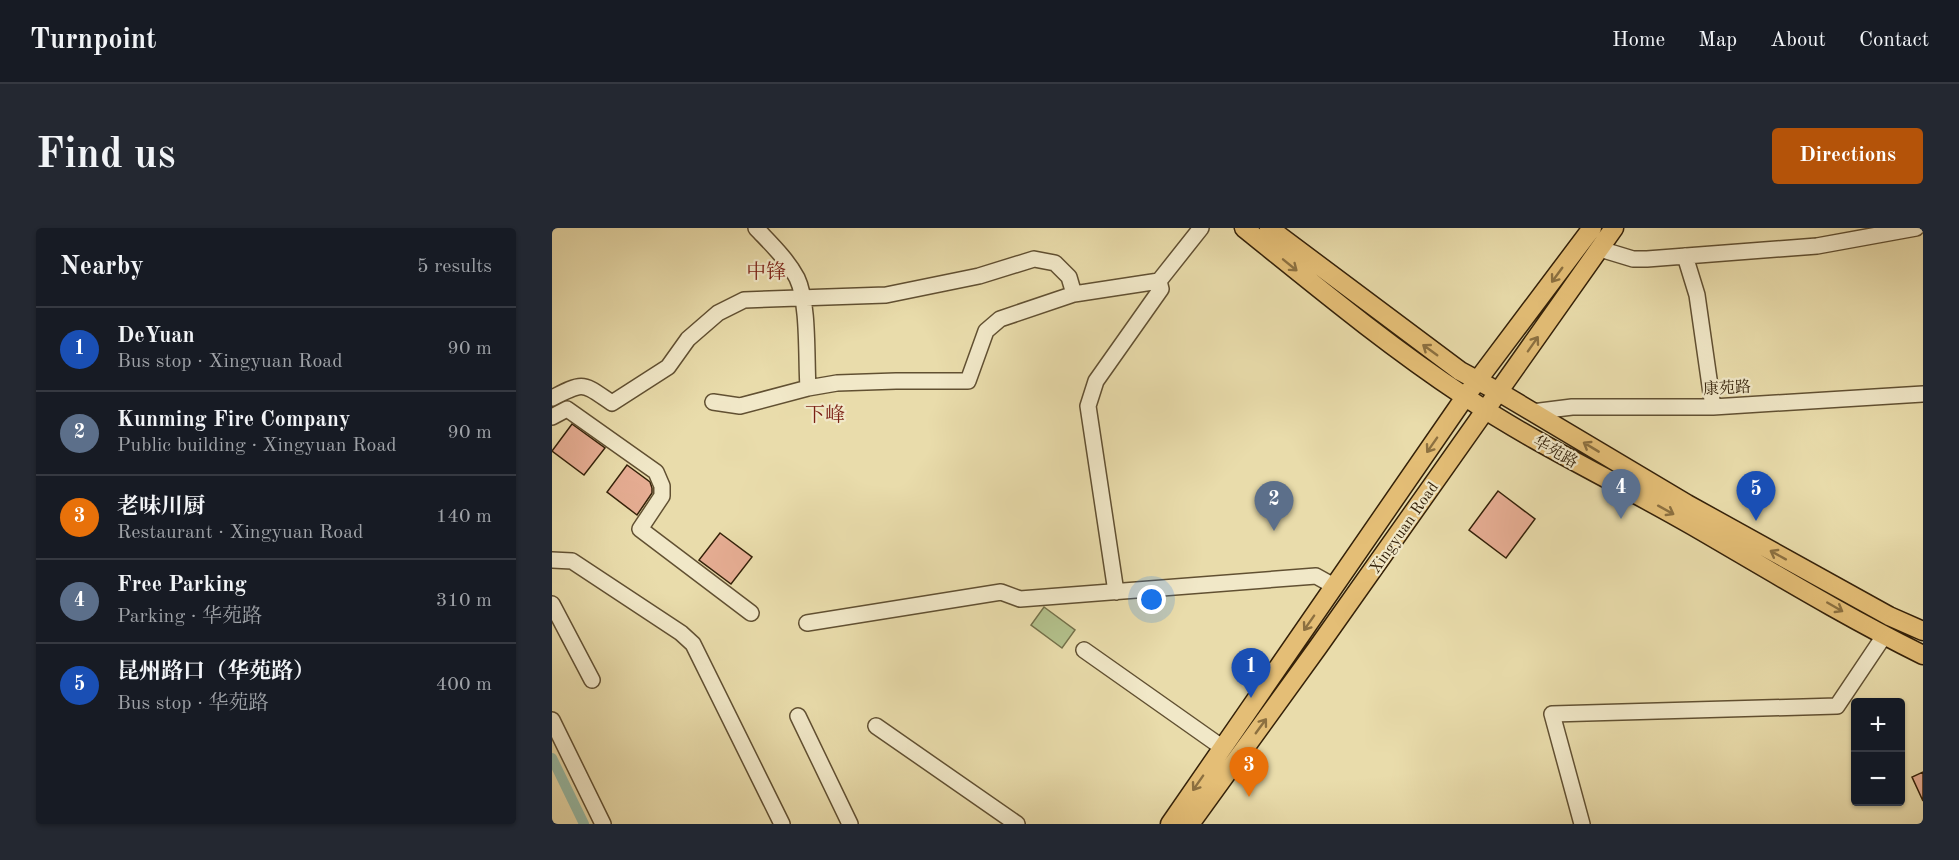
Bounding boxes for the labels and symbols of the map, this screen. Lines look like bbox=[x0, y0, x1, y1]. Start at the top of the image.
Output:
one-way arrow bbox=[1281, 258, 1297, 271]
district label: 中锋 bbox=[746, 261, 786, 283]
one-way arrow bbox=[1551, 267, 1563, 283]
one-way arrow bbox=[1527, 336, 1539, 352]
one-way arrow bbox=[1422, 343, 1438, 356]
street label: 康苑路 bbox=[1703, 378, 1751, 398]
district label: 下峰 bbox=[805, 404, 845, 426]
street label: 华苑路 bbox=[1530, 432, 1581, 471]
one-way arrow bbox=[1426, 437, 1438, 453]
one-way arrow bbox=[1583, 441, 1600, 453]
pin: 4 bbox=[1602, 470, 1640, 519]
pin: 5 bbox=[1736, 472, 1776, 521]
street label: Xingyuan Road bbox=[1367, 480, 1442, 577]
pin: 2 bbox=[1254, 482, 1294, 531]
one-way arrow bbox=[1656, 505, 1674, 516]
one-way arrow bbox=[1770, 549, 1788, 560]
your location bbox=[1137, 585, 1166, 614]
one-way arrow bbox=[1826, 602, 1843, 614]
one-way arrow bbox=[1303, 614, 1315, 631]
pin: 1 bbox=[1232, 648, 1270, 698]
one-way arrow bbox=[1255, 718, 1267, 734]
pin: 3 bbox=[1230, 748, 1268, 797]
one-way arrow bbox=[1192, 775, 1204, 791]

